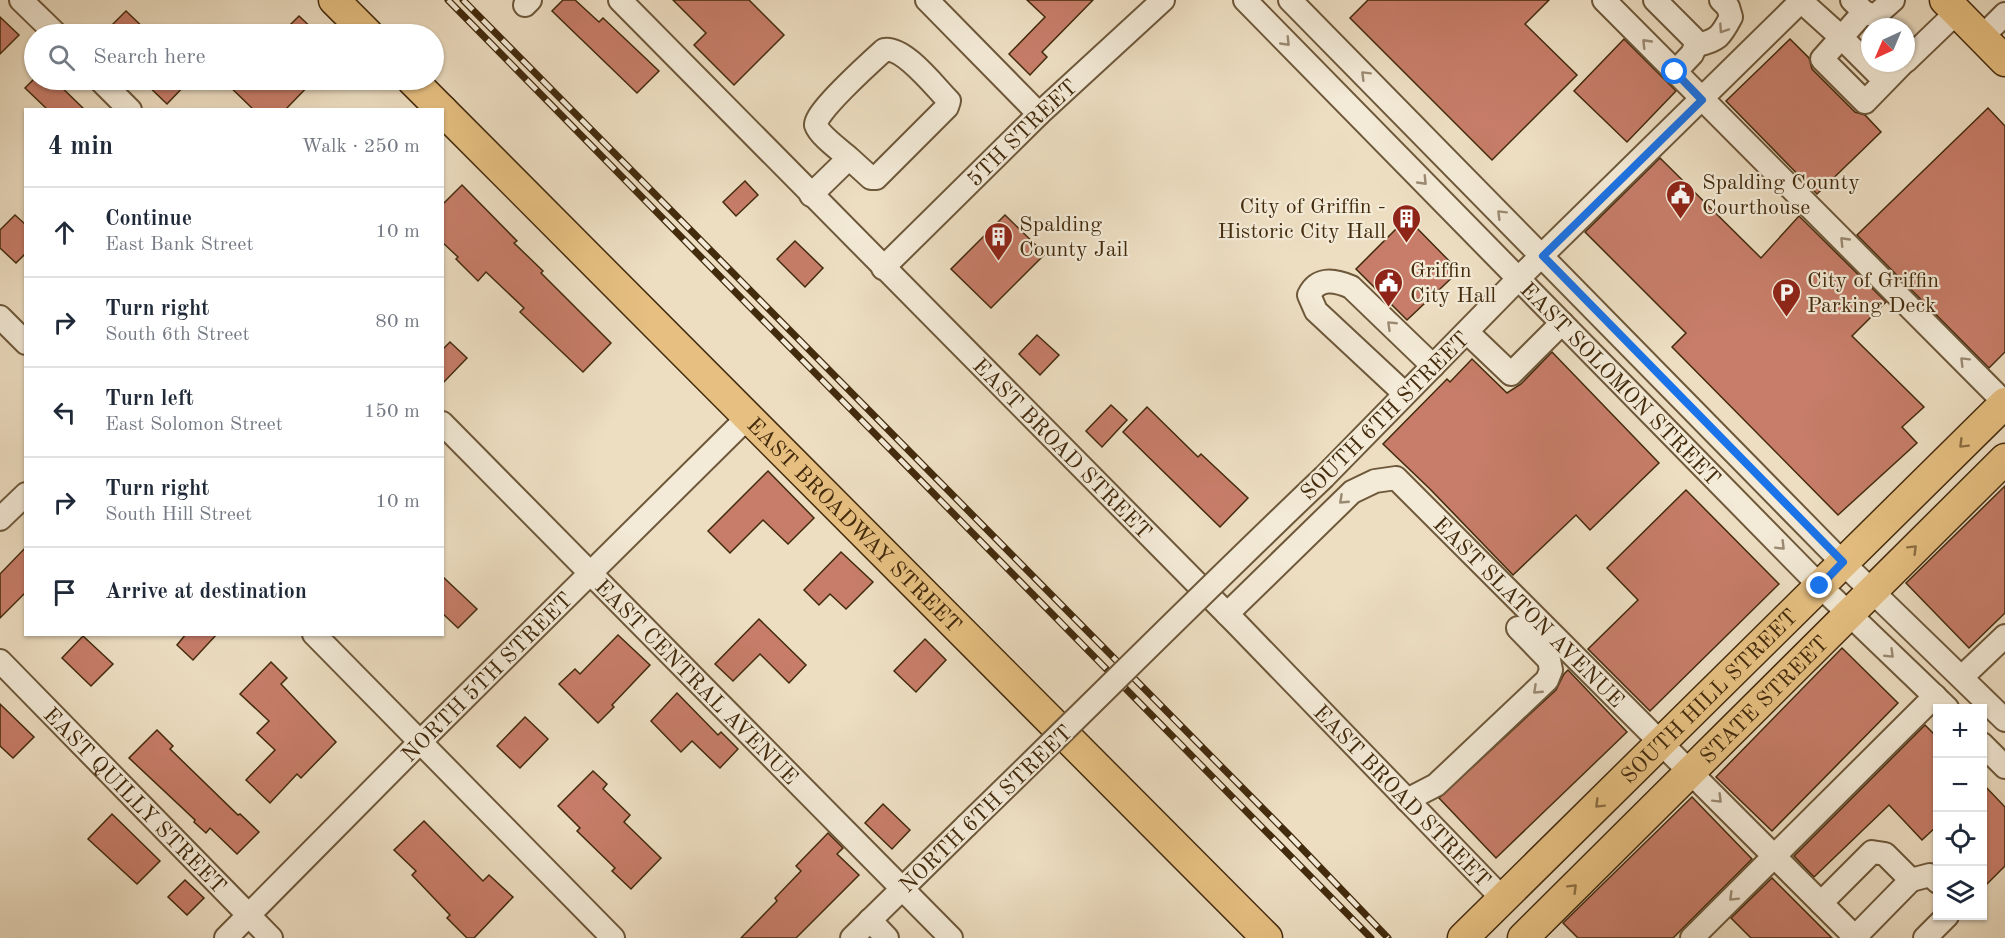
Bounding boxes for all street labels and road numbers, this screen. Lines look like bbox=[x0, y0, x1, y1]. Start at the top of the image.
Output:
street label: 5TH STREET bbox=[964, 76, 1082, 191]
street label: EAST SOLOMON STREET bbox=[1516, 279, 1724, 491]
street label: SOUTH 6TH STREET bbox=[1297, 328, 1474, 505]
street label: EAST BROAD STREET bbox=[968, 355, 1155, 544]
street label: EAST BROADWAY STREET bbox=[742, 414, 965, 638]
street label: EAST SLATON AVENUE bbox=[1428, 513, 1628, 712]
street label: EAST CENTRAL AVENUE bbox=[590, 576, 801, 789]
street label: NORTH 5TH STREET bbox=[398, 589, 577, 767]
street label: SOUTH HILL STREET bbox=[1618, 606, 1802, 788]
street label: STATE STREET bbox=[1697, 632, 1833, 768]
street label: EAST BROAD STREET bbox=[1309, 701, 1494, 892]
street label: EAST QUILLY STREET bbox=[39, 704, 230, 898]
street label: NORTH 6TH STREET bbox=[896, 721, 1077, 897]

